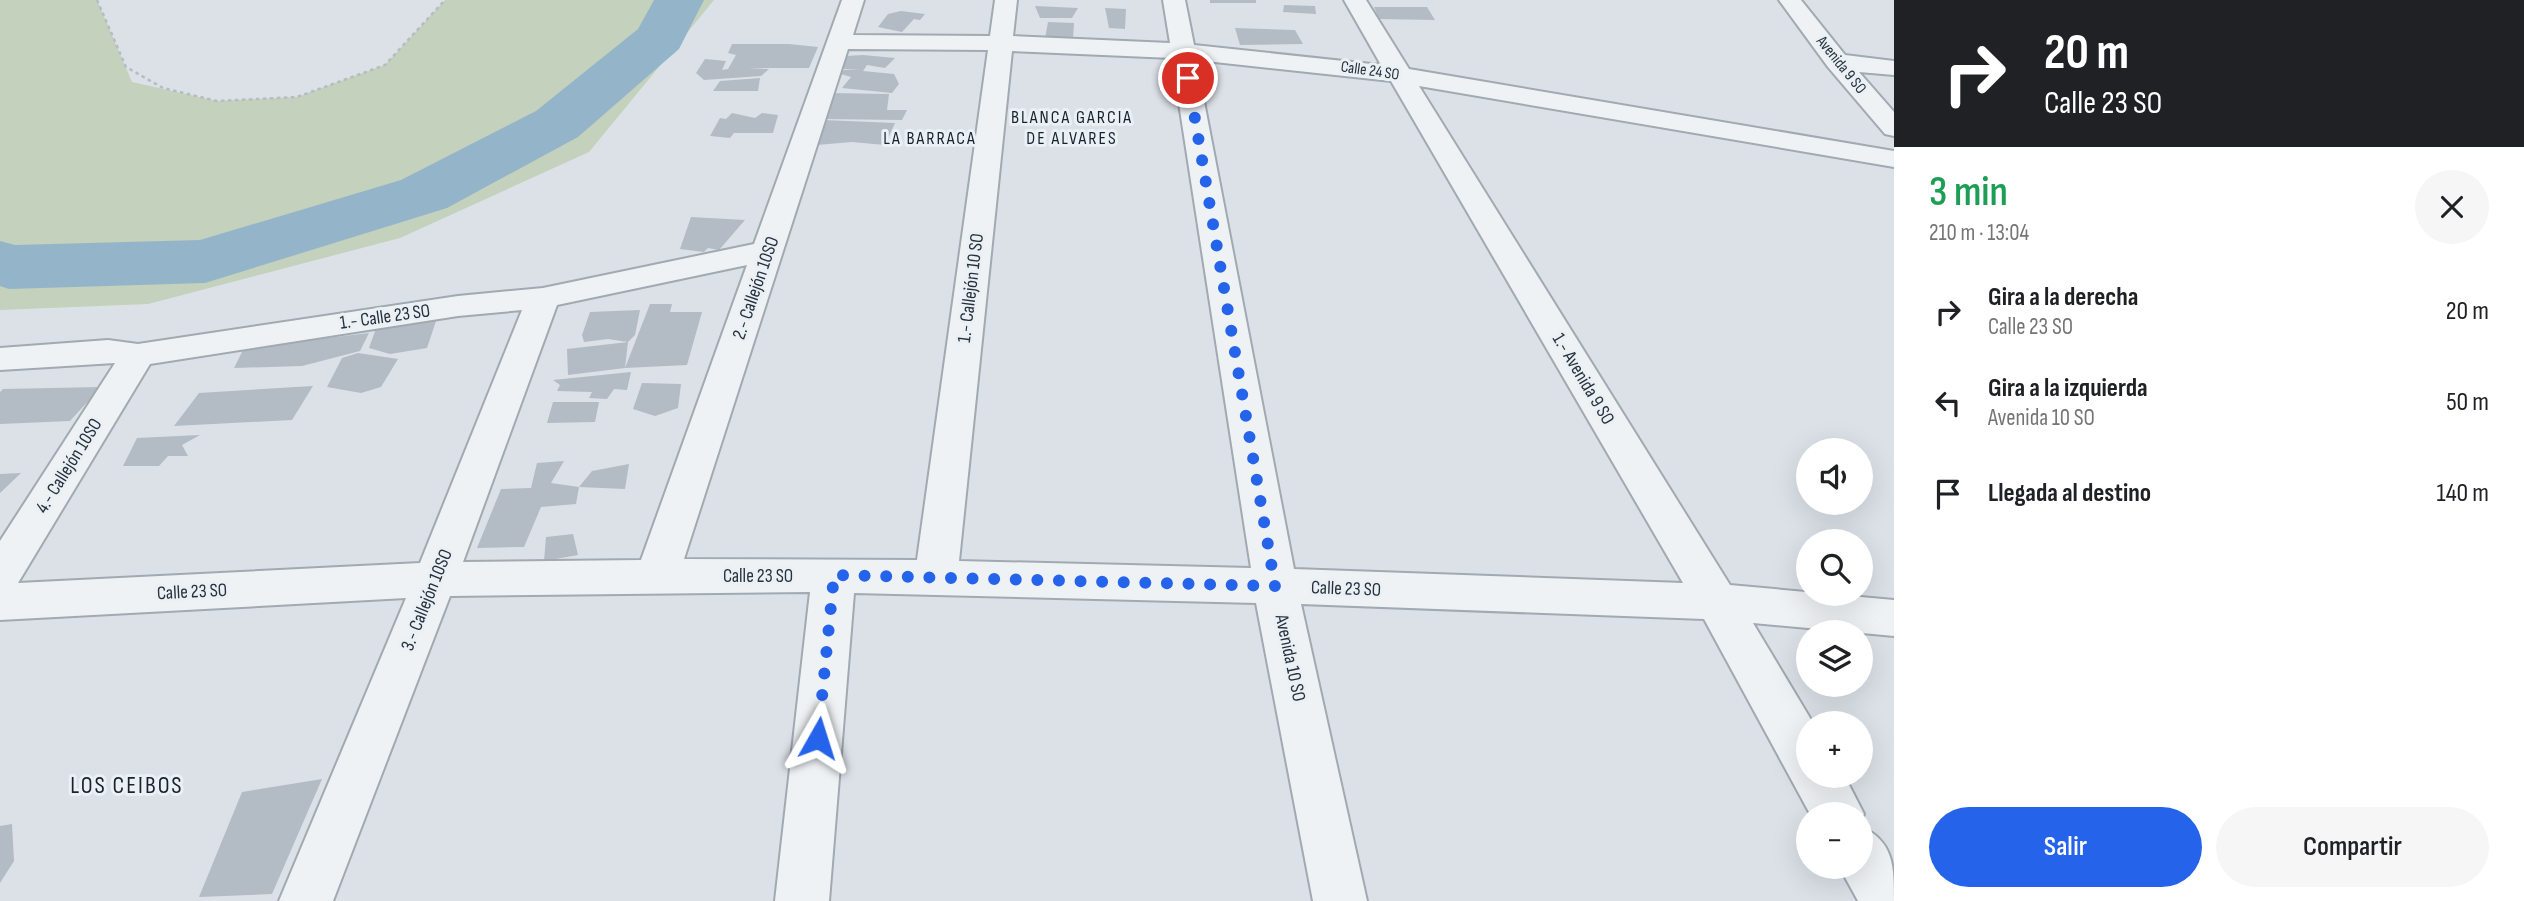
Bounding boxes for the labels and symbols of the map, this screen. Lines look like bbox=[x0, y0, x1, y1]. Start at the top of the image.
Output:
street label: Avenida 9 SO bbox=[1811, 32, 1870, 98]
pin bbox=[1158, 48, 1218, 108]
street label: Calle 24 SO bbox=[1339, 57, 1401, 85]
district label: BLANCA GARCIA DE ALVARES bbox=[1011, 107, 1133, 149]
district label: LA BARRACA bbox=[883, 128, 977, 149]
street label: 1.- Callejón 10 SO bbox=[953, 232, 989, 344]
street label: 2.- Callejón 10SO bbox=[728, 233, 784, 343]
street label: 1.- Calle 23 SO bbox=[338, 299, 432, 335]
street label: 1.- Avenida 9 SO bbox=[1547, 329, 1619, 429]
street label: 4.- Callejón 10SO bbox=[31, 414, 107, 518]
street label: 3.- Callejón 10SO bbox=[396, 546, 458, 654]
street label: Calle 23 SO bbox=[723, 565, 793, 588]
street label: Calle 23 SO bbox=[1310, 576, 1382, 602]
street label: Calle 23 SO bbox=[156, 579, 228, 605]
street label: Avenida 10 SO bbox=[1269, 611, 1310, 704]
position arrow bbox=[781, 701, 855, 775]
district label: LOS CEIBOS bbox=[70, 771, 184, 800]

